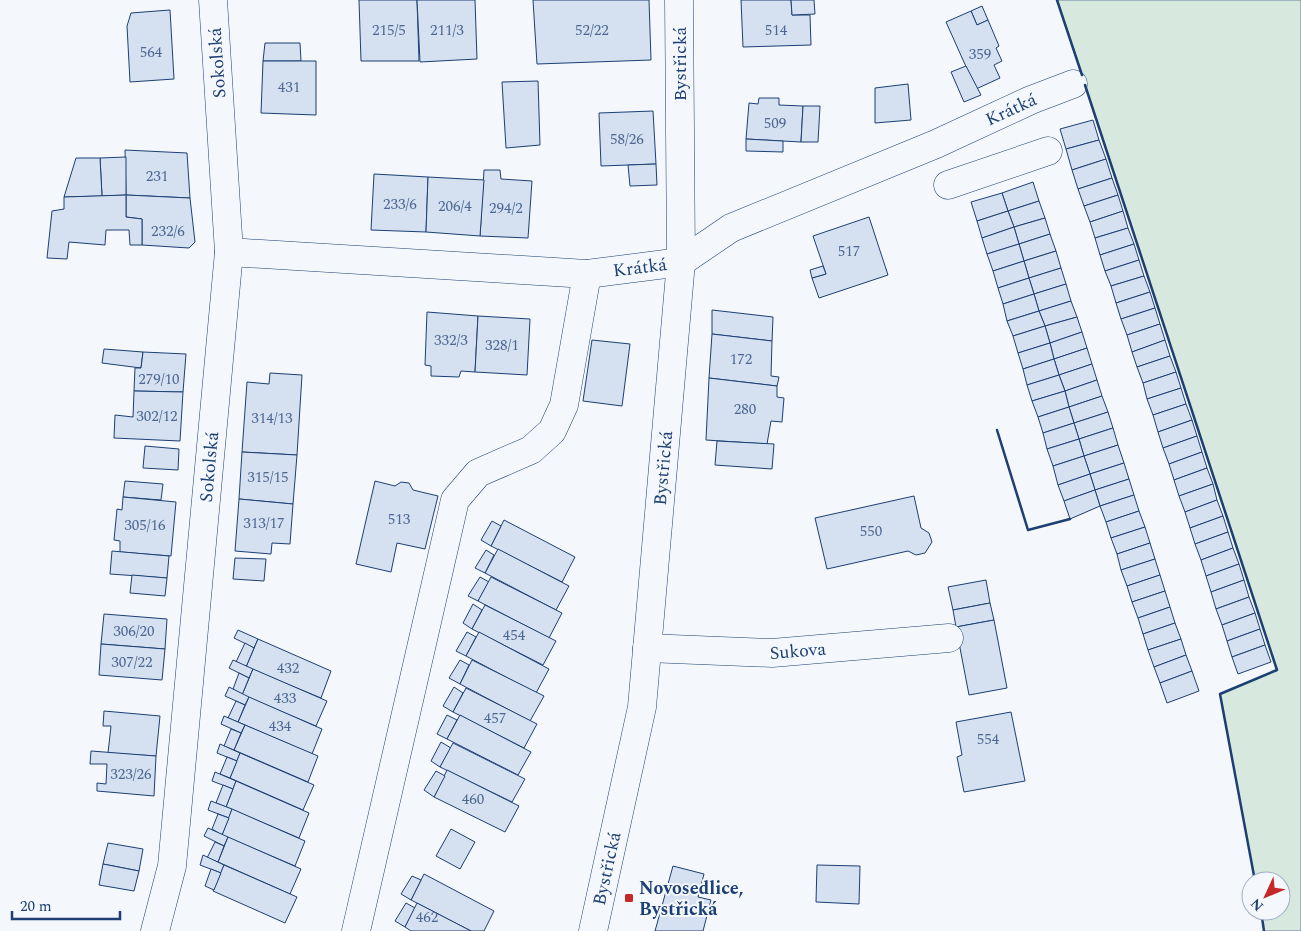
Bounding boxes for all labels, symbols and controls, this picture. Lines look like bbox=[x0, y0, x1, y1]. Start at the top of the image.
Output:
house number: 215/5 bbox=[372, 19, 406, 42]
house number: 211/3 bbox=[430, 19, 464, 42]
house number: 52/22 bbox=[575, 19, 609, 42]
house number: 514 bbox=[765, 19, 788, 42]
street label: Sokolská bbox=[202, 27, 233, 99]
street label: Bystřická bbox=[667, 27, 694, 101]
house number: 564 bbox=[140, 41, 163, 64]
house number: 359 bbox=[969, 43, 991, 66]
house number: 431 bbox=[278, 76, 300, 99]
street label: Krátká bbox=[981, 86, 1041, 133]
house number: 509 bbox=[764, 112, 786, 135]
house number: 58/26 bbox=[610, 128, 644, 151]
house number: 231 bbox=[146, 165, 168, 188]
house number: 233/6 bbox=[383, 193, 417, 216]
house number: 206/4 bbox=[438, 195, 472, 218]
house number: 294/2 bbox=[489, 197, 523, 220]
house number: 232/6 bbox=[151, 220, 185, 243]
house number: 517 bbox=[838, 240, 860, 263]
street label: Krátká bbox=[611, 251, 669, 285]
house number: 332/3 bbox=[434, 329, 468, 352]
house number: 328/1 bbox=[485, 334, 519, 357]
house number: 172 bbox=[730, 348, 752, 371]
house number: 279/10 bbox=[138, 368, 180, 391]
house number: 280 bbox=[734, 398, 756, 421]
house number: 302/12 bbox=[136, 405, 178, 428]
house number: 314/13 bbox=[251, 407, 293, 430]
street label: Sokolská bbox=[193, 430, 226, 503]
street label: Bystřická bbox=[647, 430, 680, 507]
house number: 315/15 bbox=[247, 466, 289, 489]
house number: 513 bbox=[388, 508, 411, 531]
house number: 313/17 bbox=[243, 512, 285, 535]
house number: 305/16 bbox=[124, 514, 166, 537]
house number: 550 bbox=[860, 520, 882, 543]
house number: 306/20 bbox=[113, 620, 155, 643]
house number: 454 bbox=[503, 624, 526, 647]
street label: Sukova bbox=[769, 635, 827, 667]
house number: 307/22 bbox=[111, 651, 153, 674]
house number: 432 bbox=[277, 657, 299, 680]
house number: 433 bbox=[274, 687, 297, 710]
house number: 457 bbox=[484, 707, 506, 730]
house number: 434 bbox=[269, 715, 292, 738]
house number: 554 bbox=[977, 728, 1000, 751]
house number: 323/26 bbox=[110, 763, 152, 786]
house number: 460 bbox=[462, 788, 484, 811]
street label: Bystřická bbox=[586, 829, 628, 908]
north arrow bbox=[1241, 871, 1291, 921]
place label: Novosedlice, Bystřická bbox=[639, 875, 744, 923]
scale bar bbox=[12, 888, 120, 920]
marker: Novosedlice, Bystřická bbox=[623, 892, 635, 904]
text: N bbox=[1245, 893, 1269, 916]
text: 20 m bbox=[20, 895, 52, 918]
house number: 462 bbox=[416, 906, 438, 929]

